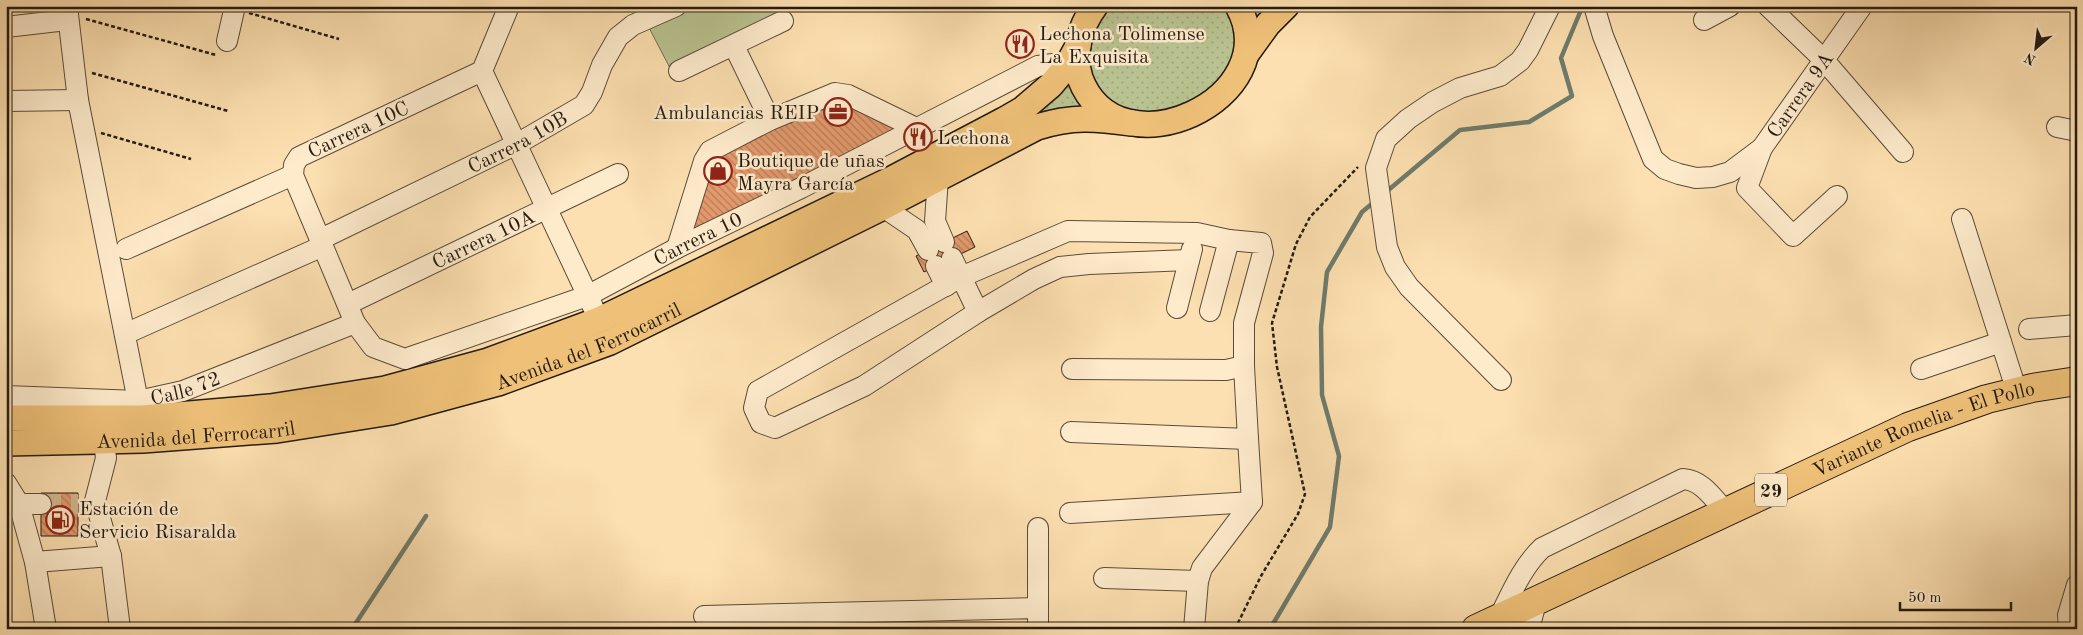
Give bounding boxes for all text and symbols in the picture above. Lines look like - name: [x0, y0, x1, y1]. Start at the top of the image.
- north arrow: [2010, 22, 2060, 72]
- place label: Lechona Tolimense La Exquisita: [1039, 25, 1205, 68]
- restaurant icon: Lechona Tolimense La Exquisita: [1005, 29, 1035, 59]
- street label: Carrera 9A: [1764, 49, 1838, 142]
- text: N: [2022, 50, 2038, 67]
- office icon: Ambulancias REIP: [823, 97, 853, 127]
- street label: Carrera 10C: [305, 99, 413, 163]
- place label: Ambulancias REIP: [653, 104, 819, 124]
- street label: Carrera 10B: [465, 109, 571, 178]
- restaurant icon: Lechona: [903, 122, 933, 152]
- place label: Lechona: [937, 129, 1010, 149]
- place label: Boutique de uñas Mayra García: [737, 152, 885, 195]
- shop icon: Boutique de uñas Mayra García: [703, 156, 733, 186]
- street label: Carrera 10A: [430, 208, 538, 274]
- street label: Carrera 10: [651, 210, 746, 271]
- street label: Avenida del Ferrocarril: [493, 300, 685, 395]
- street label: Calle 72: [149, 369, 224, 410]
- street label: Variante Romelia - El Pollo: [1810, 380, 2037, 482]
- street label: Avenida del Ferrocarril: [96, 419, 297, 453]
- road number: 29: [1755, 474, 1787, 506]
- place label: Estación de Servicio Risaralda: [79, 500, 237, 543]
- fuel station icon: Estación de Servicio Risaralda: [45, 505, 75, 535]
- scale bar: [1900, 580, 2012, 612]
- text: 50 m: [1908, 591, 1942, 606]

